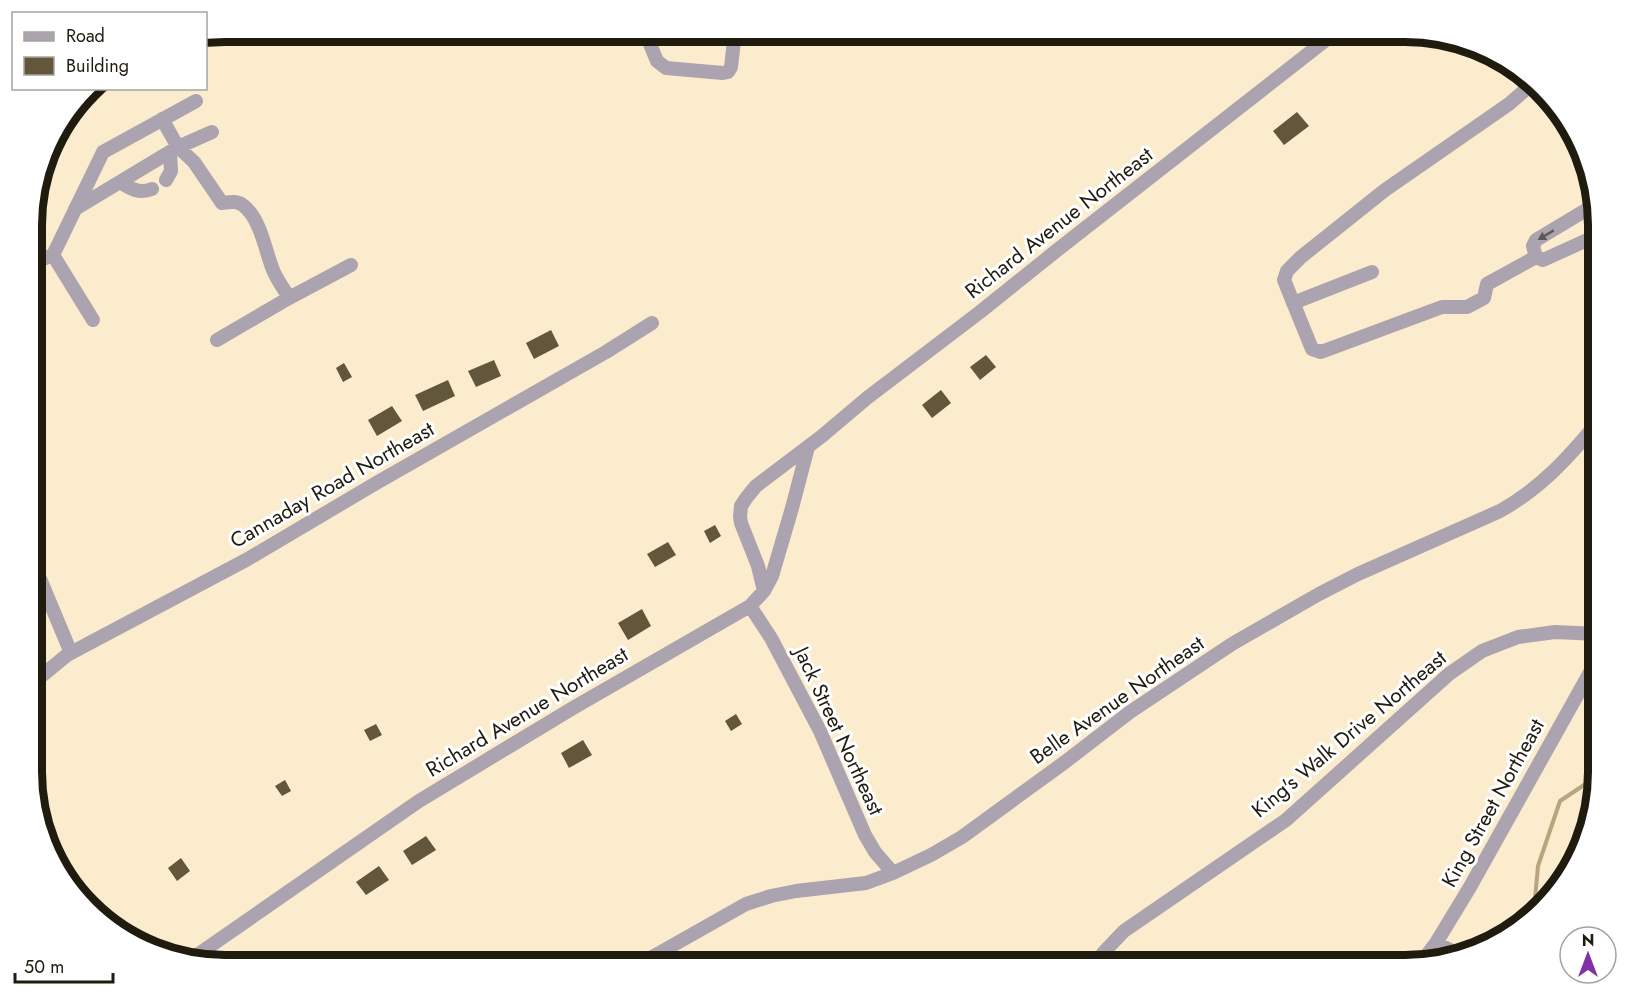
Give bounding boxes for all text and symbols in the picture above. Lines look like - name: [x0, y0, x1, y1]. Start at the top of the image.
- legend: [12, 12, 207, 90]
- text: Road: [66, 23, 105, 49]
- text: Building: [66, 53, 129, 79]
- street label: Richard Avenue Northeast: [959, 140, 1159, 306]
- one-way arrow: [1538, 229, 1554, 240]
- street label: Cannaday Road Northeast: [224, 414, 440, 556]
- street label: Belle Avenue Northeast: [1024, 629, 1210, 771]
- street label: Jack Street Northeast: [786, 639, 891, 820]
- street label: Richard Avenue Northeast: [420, 640, 634, 784]
- street label: King's Walk Drive Northeast: [1245, 643, 1453, 825]
- street label: King Street Northeast: [1434, 713, 1552, 893]
- north arrow: [1558, 925, 1618, 985]
- text: N: [1582, 929, 1594, 952]
- scale bar: [15, 946, 112, 984]
- text: 50 m: [24, 954, 64, 980]

